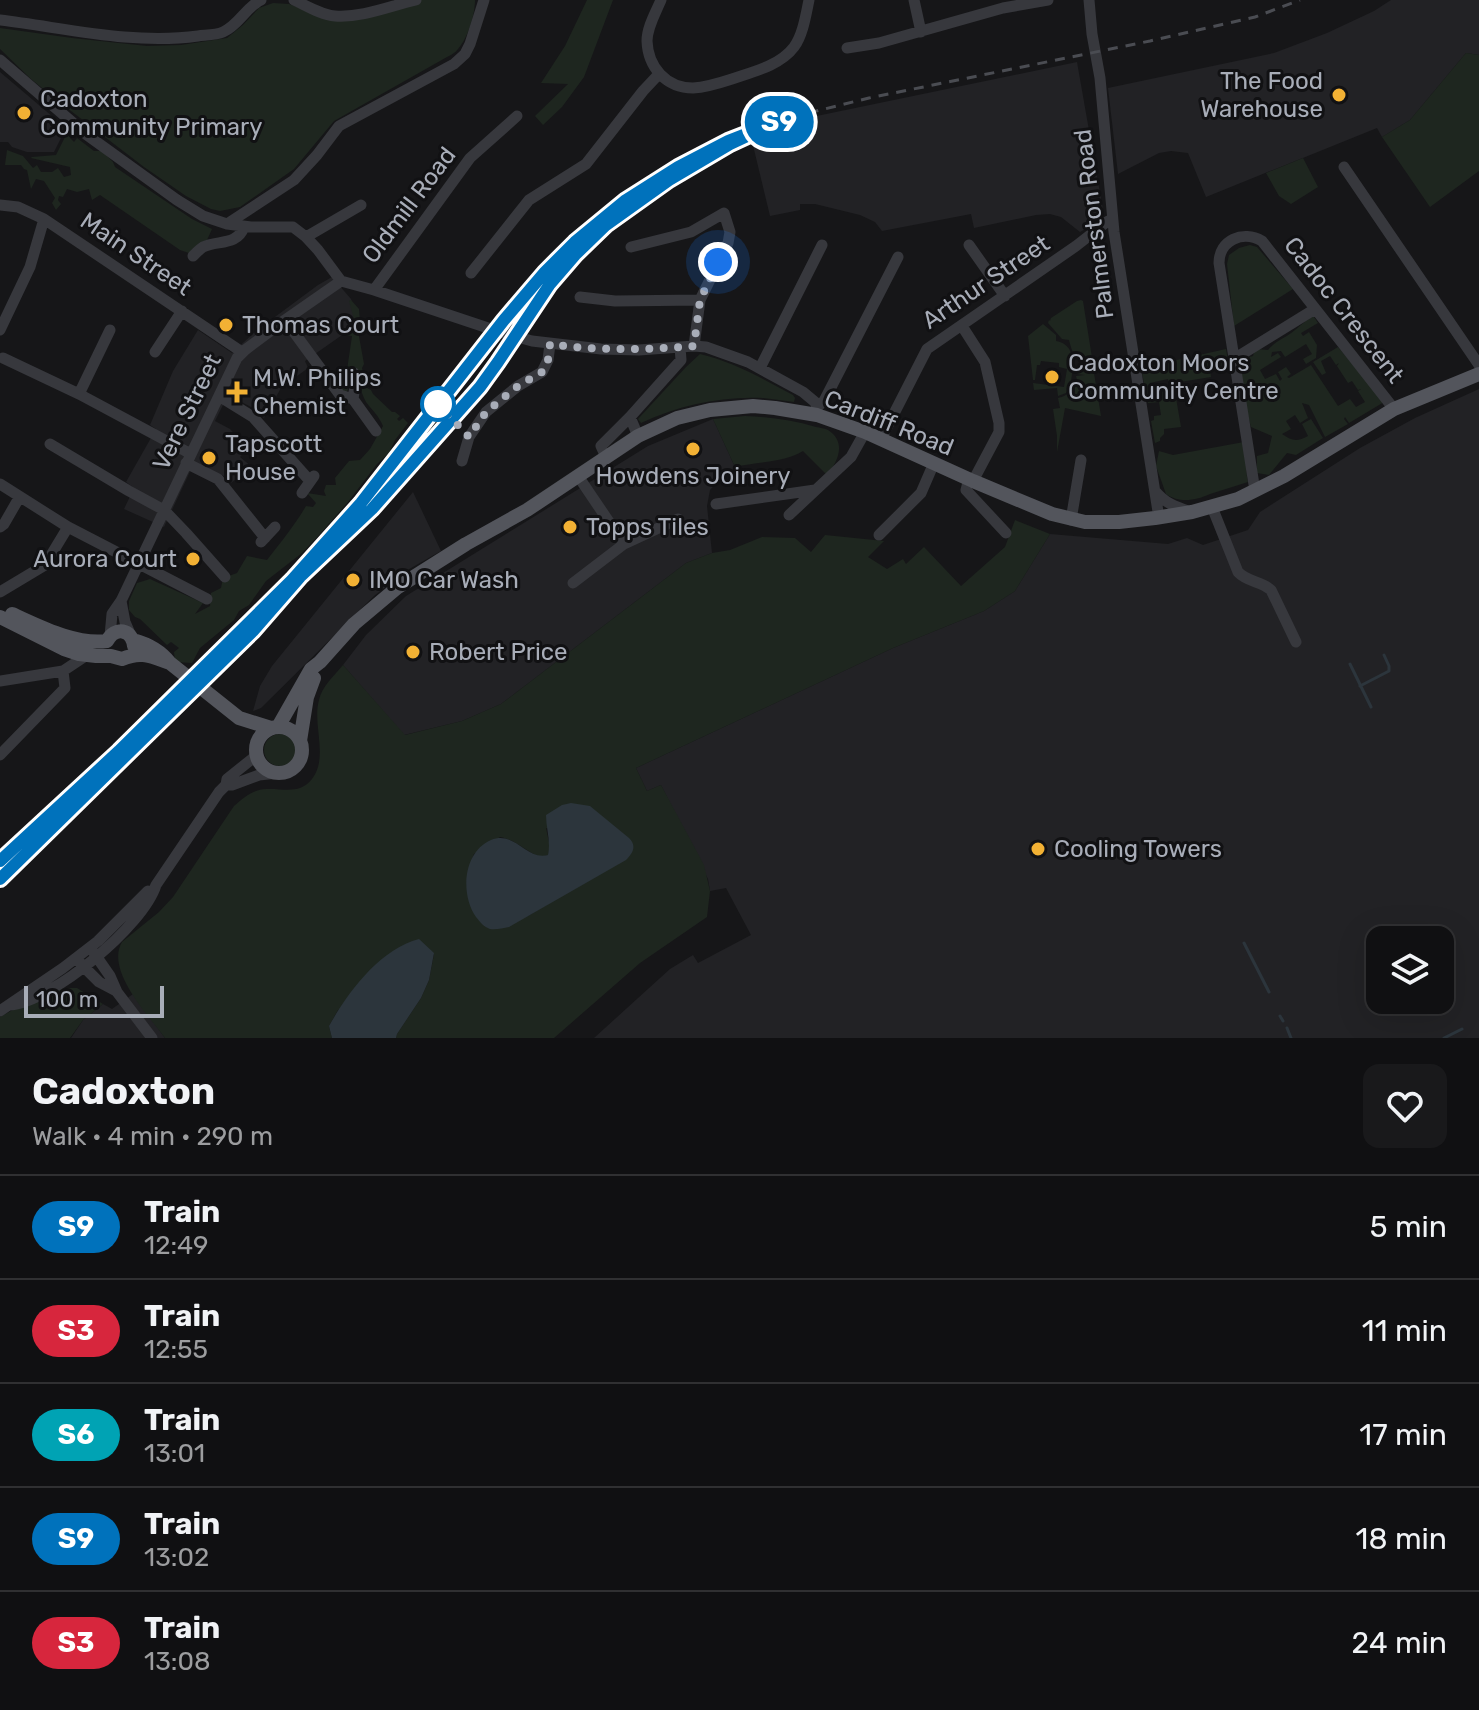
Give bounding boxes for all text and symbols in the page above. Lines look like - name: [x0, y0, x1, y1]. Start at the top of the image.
- place label: The Food Warehouse: [1200, 67, 1323, 123]
- place label: Cadoxton Community Primary: [40, 85, 262, 141]
- marker: The Food Warehouse: [1330, 86, 1348, 104]
- line badge: S9: [743, 96, 815, 148]
- marker: Cadoxton Community Primary: [15, 104, 33, 122]
- text: S9: [761, 105, 797, 138]
- street label: Palmerston Road: [1068, 128, 1120, 320]
- street label: Oldmill Road: [356, 141, 462, 269]
- street label: Main Street: [75, 207, 197, 301]
- street label: Arthur Street: [917, 229, 1055, 335]
- street label: Cadoc Crescent: [1278, 231, 1410, 389]
- your location: [698, 242, 738, 282]
- place label: Thomas Court: [242, 311, 399, 339]
- marker: Thomas Court: [217, 316, 235, 334]
- street label: Vere Street: [147, 349, 227, 475]
- place label: Cadoxton Moors Community Centre: [1068, 349, 1279, 405]
- place label: M.W. Philips Chemist: [253, 364, 381, 420]
- marker: Cadoxton Moors Community Centre: [1043, 368, 1061, 386]
- marker: M.W. Philips Chemist: [228, 383, 246, 401]
- street label: Cardiff Road: [820, 384, 958, 462]
- unlabelled marker: [421, 387, 455, 421]
- place label: Tapscott House: [225, 430, 322, 486]
- marker: Howdens Joinery: [684, 440, 702, 458]
- marker: Tapscott House: [200, 449, 218, 467]
- place label: Howdens Joinery: [595, 462, 791, 490]
- place label: Topps Tiles: [586, 513, 709, 541]
- marker: Topps Tiles: [561, 518, 579, 536]
- place label: Aurora Court: [33, 545, 177, 573]
- marker: Aurora Court: [184, 550, 202, 568]
- place label: IMO Car Wash: [369, 566, 519, 594]
- marker: IMO Car Wash: [344, 571, 362, 589]
- place label: Robert Price: [429, 638, 567, 666]
- marker: Robert Price: [404, 643, 422, 661]
- place label: Cooling Towers: [1054, 835, 1222, 863]
- marker: Cooling Towers: [1029, 840, 1047, 858]
- map controls: [1366, 926, 1454, 1014]
- button: layers: [1366, 926, 1454, 1014]
- scale bar: [24, 982, 164, 1018]
- text: 100 m: [36, 986, 98, 1013]
- button: heart: [1363, 1064, 1447, 1148]
- text: Cadoxton: [32, 1068, 215, 1114]
- text: Walk · 4 min · 290 m: [32, 1121, 273, 1152]
- text: Train: [144, 1194, 220, 1230]
- text: 5 min: [1370, 1209, 1447, 1245]
- text: S9: [58, 1210, 94, 1243]
- text: 12:49: [144, 1230, 208, 1261]
- text: Train: [144, 1298, 220, 1334]
- text: 11 min: [1362, 1313, 1447, 1349]
- text: S3: [57, 1314, 95, 1347]
- text: 12:55: [144, 1334, 208, 1365]
- text: Train: [144, 1402, 220, 1438]
- text: 17 min: [1359, 1417, 1447, 1453]
- text: S6: [58, 1418, 94, 1451]
- text: 13:01: [144, 1438, 205, 1469]
- text: Train: [144, 1506, 220, 1542]
- text: 18 min: [1356, 1521, 1447, 1557]
- text: S9: [58, 1522, 94, 1555]
- text: 13:02: [144, 1542, 209, 1573]
- text: Train: [144, 1610, 220, 1646]
- text: 24 min: [1352, 1625, 1447, 1661]
- text: S3: [57, 1626, 95, 1659]
- text: 13:08: [144, 1646, 210, 1677]

